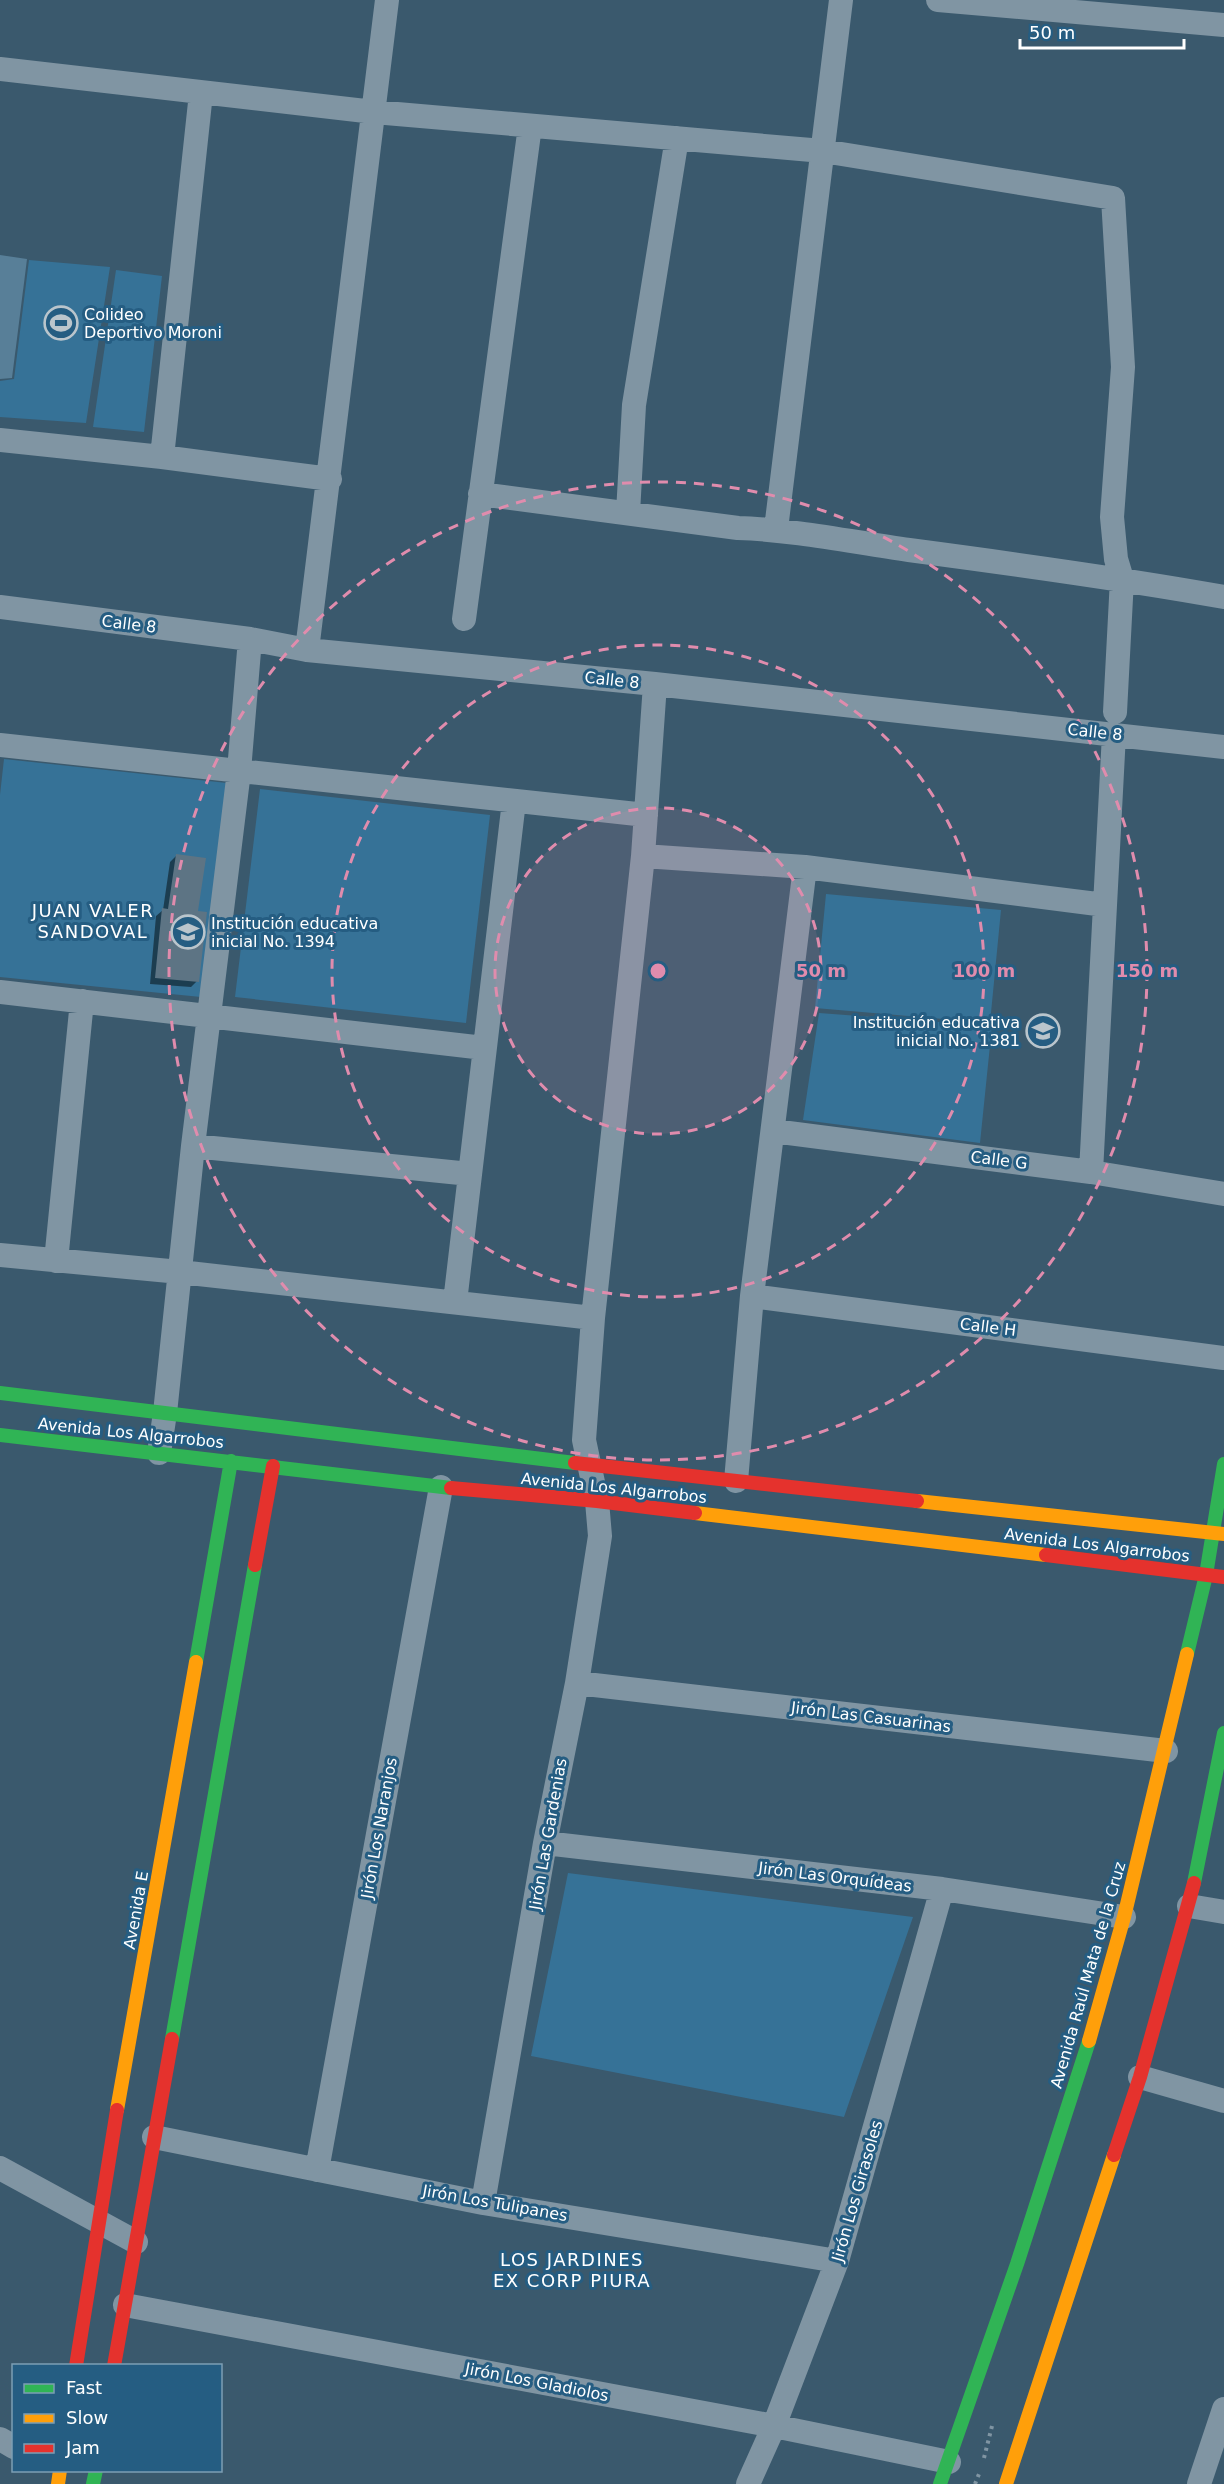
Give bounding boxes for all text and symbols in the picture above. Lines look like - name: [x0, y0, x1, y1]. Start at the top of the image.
- scale bar: [1020, 12, 1184, 50]
- text: 50 m: [1029, 22, 1075, 43]
- sports icon: Colideo Deportivo Moroni: [43, 305, 79, 341]
- place label: Colideo Deportivo Moroni: [84, 305, 222, 342]
- street label: Calle 8: [101, 611, 157, 637]
- street label: Calle 8: [584, 668, 640, 692]
- street label: Calle 8: [1067, 720, 1123, 744]
- district label: JUAN VALER SANDOVAL: [31, 900, 154, 942]
- school or university icon: Institución educativa inicial No. 1394: [170, 914, 206, 950]
- place label: Institución educativa inicial No. 1394: [211, 914, 378, 951]
- text: 50 m: [796, 960, 846, 981]
- text: 100 m: [953, 960, 1015, 981]
- text: 150 m: [1116, 960, 1178, 981]
- centre of rings: [648, 961, 668, 981]
- place label: Institución educativa inicial No. 1381: [853, 1013, 1020, 1050]
- school or university icon: Institución educativa inicial No. 1381: [1025, 1013, 1061, 1049]
- street label: Calle G: [969, 1147, 1029, 1173]
- street label: Calle H: [959, 1314, 1017, 1340]
- street label: Avenida Los Algarrobos: [37, 1414, 225, 1452]
- street label: Avenida Los Algarrobos: [520, 1469, 708, 1507]
- street label: Avenida Los Algarrobos: [1003, 1524, 1191, 1566]
- street label: Jirón Las Casuarinas: [789, 1698, 952, 1736]
- street label: Jirón Los Naranjos: [357, 1756, 401, 1901]
- street label: Jirón Las Gardenias: [525, 1757, 571, 1912]
- street label: Jirón Las Orquídeas: [756, 1858, 913, 1896]
- street label: Avenida Raúl Mata de la Cruz: [1047, 1860, 1129, 2090]
- street label: Avenida E: [120, 1869, 152, 1951]
- street label: Jirón Los Girasoles: [827, 2118, 886, 2265]
- street label: Jirón Los Tulipanes: [420, 2181, 569, 2225]
- district label: LOS JARDINES EX CORP PIURA: [493, 2249, 651, 2291]
- street label: Jirón Los Gladiolos: [463, 2359, 610, 2405]
- legend: [12, 2364, 222, 2472]
- text: Fast: [66, 2377, 102, 2398]
- text: Slow: [66, 2407, 108, 2428]
- text: Jam: [65, 2437, 100, 2458]

